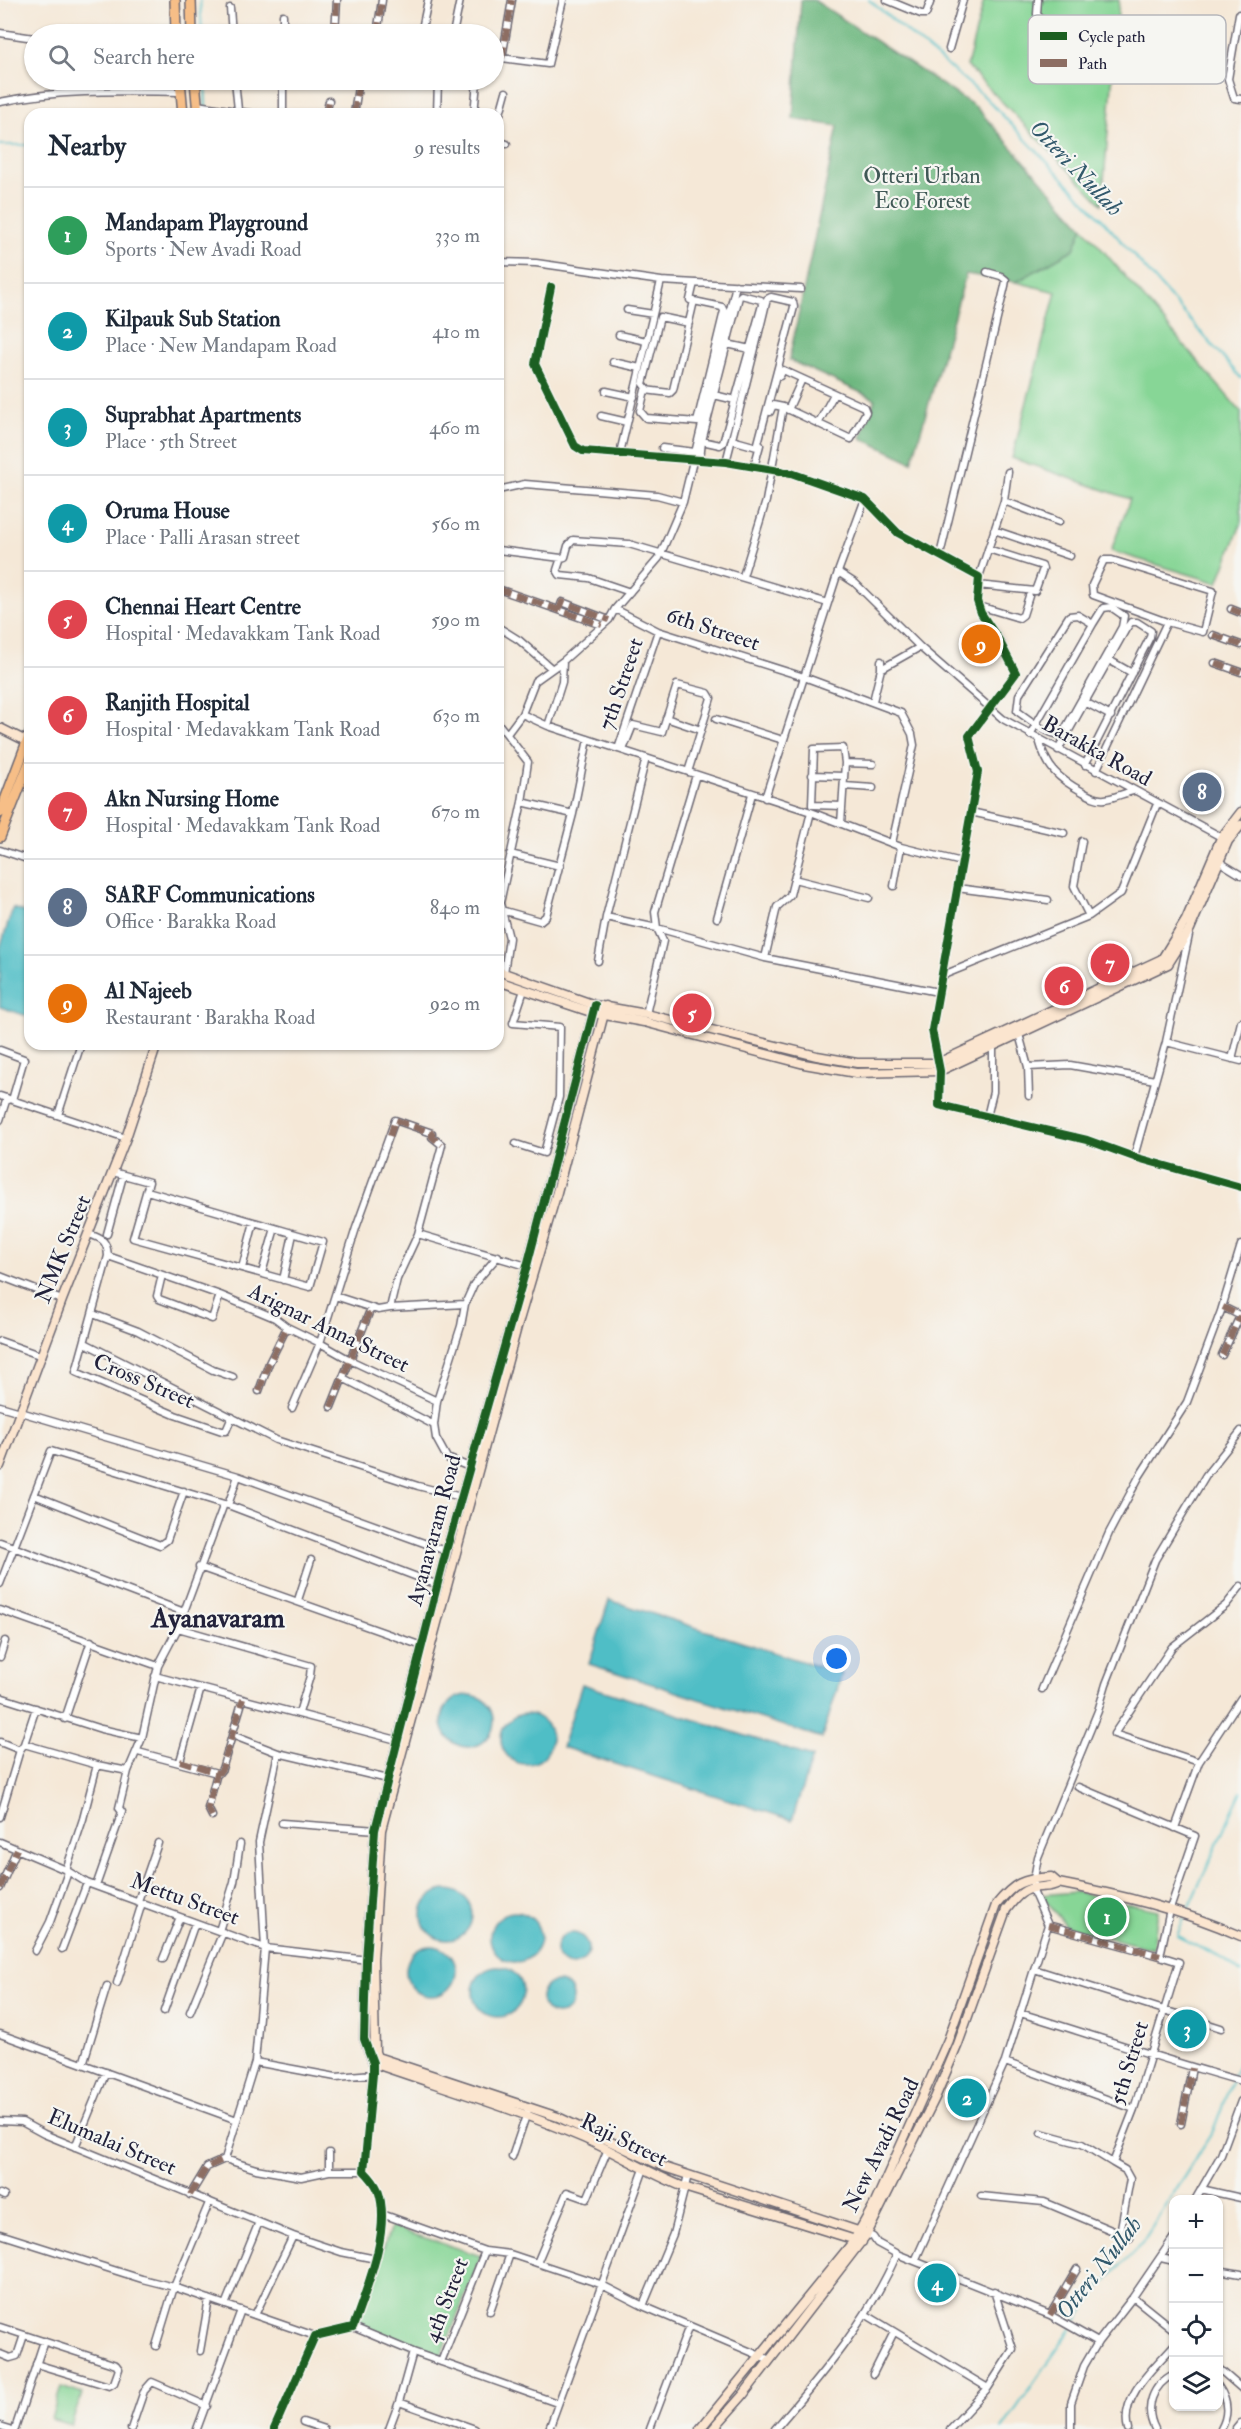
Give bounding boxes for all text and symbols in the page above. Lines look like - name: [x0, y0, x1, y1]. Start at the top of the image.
- legend: [1028, 15, 1226, 84]
- search box: [24, 24, 504, 90]
- text: Cycle path: [1078, 27, 1146, 48]
- icon: search: [45, 41, 78, 74]
- text: Search here: [93, 43, 195, 71]
- text: Path: [1078, 54, 1108, 74]
- water label: Otteri Nullah: [1022, 113, 1130, 223]
- text: Nearby: [48, 131, 126, 163]
- text: 9 results: [414, 135, 480, 160]
- park label: Otteri Urban Eco Forest: [863, 162, 981, 215]
- text: Mandapam Playground: [105, 209, 308, 237]
- text: 1: [64, 223, 71, 248]
- text: 330 m: [435, 223, 480, 248]
- text: Sports · New Avadi Road: [105, 237, 302, 262]
- text: Kilpauk Sub Station: [105, 305, 281, 333]
- text: 2: [62, 319, 73, 344]
- text: 410 m: [432, 319, 480, 344]
- text: Place · New Mandapam Road: [105, 333, 337, 358]
- text: Suprabhat Apartments: [105, 401, 301, 429]
- text: 3: [64, 415, 71, 440]
- text: 460 m: [429, 415, 480, 440]
- text: Place · 5th Street: [105, 429, 237, 454]
- text: Oruma House: [105, 497, 230, 525]
- text: 4: [62, 511, 73, 536]
- text: 560 m: [431, 511, 480, 536]
- text: Place · Palli Arasan street: [105, 525, 300, 550]
- text: Chennai Heart Centre: [105, 593, 301, 621]
- street label: 6th Streeet: [663, 601, 763, 657]
- text: 5: [63, 607, 72, 632]
- text: 590 m: [431, 607, 480, 632]
- text: Hospital · Medavakkam Tank Road: [105, 621, 380, 646]
- pin: 9: [962, 622, 1000, 666]
- street label: 7th Streeet: [592, 634, 650, 734]
- text: Ranjith Hospital: [105, 689, 250, 717]
- text: 6: [62, 703, 73, 728]
- text: 630 m: [432, 703, 480, 728]
- street label: Barakka Road: [1037, 709, 1157, 793]
- text: Hospital · Medavakkam Tank Road: [105, 717, 380, 742]
- pin: 8: [1182, 770, 1222, 814]
- text: Akn Nursing Home: [105, 785, 279, 813]
- text: 7: [63, 799, 72, 824]
- text: 670 m: [431, 799, 480, 824]
- text: Hospital · Medavakkam Tank Road: [105, 813, 380, 838]
- text: SARF Communications: [105, 881, 315, 909]
- text: 8: [63, 895, 72, 920]
- text: 840 m: [430, 895, 480, 920]
- text: Office · Barakka Road: [105, 909, 276, 934]
- pin: 7: [1090, 940, 1130, 986]
- pin: 6: [1044, 964, 1084, 1008]
- text: Al Najeeb: [105, 977, 192, 1005]
- pin: 5: [672, 990, 712, 1036]
- text: 9: [62, 991, 73, 1016]
- text: 920 m: [430, 991, 480, 1016]
- text: Restaurant · Barakha Road: [105, 1005, 315, 1030]
- street label: NMK Street: [29, 1191, 97, 1307]
- street label: Arignar Anna Street: [243, 1277, 414, 1379]
- street label: Cross Street: [89, 1347, 199, 1415]
- street label: Ayanavaram Road: [400, 1451, 468, 1610]
- district label: Ayanavaram: [150, 1601, 285, 1636]
- your location: [822, 1644, 851, 1673]
- street label: Mettu Street: [127, 1866, 243, 1932]
- pin: 1: [1088, 1894, 1126, 1940]
- pin: 3: [1168, 2006, 1206, 2052]
- street label: 5th Street: [1103, 2018, 1155, 2108]
- street label: New Avadi Road: [836, 2073, 926, 2217]
- pin: 2: [948, 2076, 986, 2120]
- street label: Elumalai Street: [43, 2102, 181, 2182]
- street label: Raji Street: [576, 2107, 672, 2173]
- map controls: [1169, 2195, 1223, 2411]
- button: +: [1169, 2195, 1223, 2249]
- water label: Otteri Nullah: [1049, 2210, 1149, 2326]
- button: −: [1169, 2249, 1223, 2303]
- street label: 4th Street: [417, 2254, 475, 2346]
- pin: 4: [918, 2260, 956, 2306]
- button: locate: [1169, 2303, 1223, 2357]
- button: layers: [1169, 2357, 1223, 2411]

